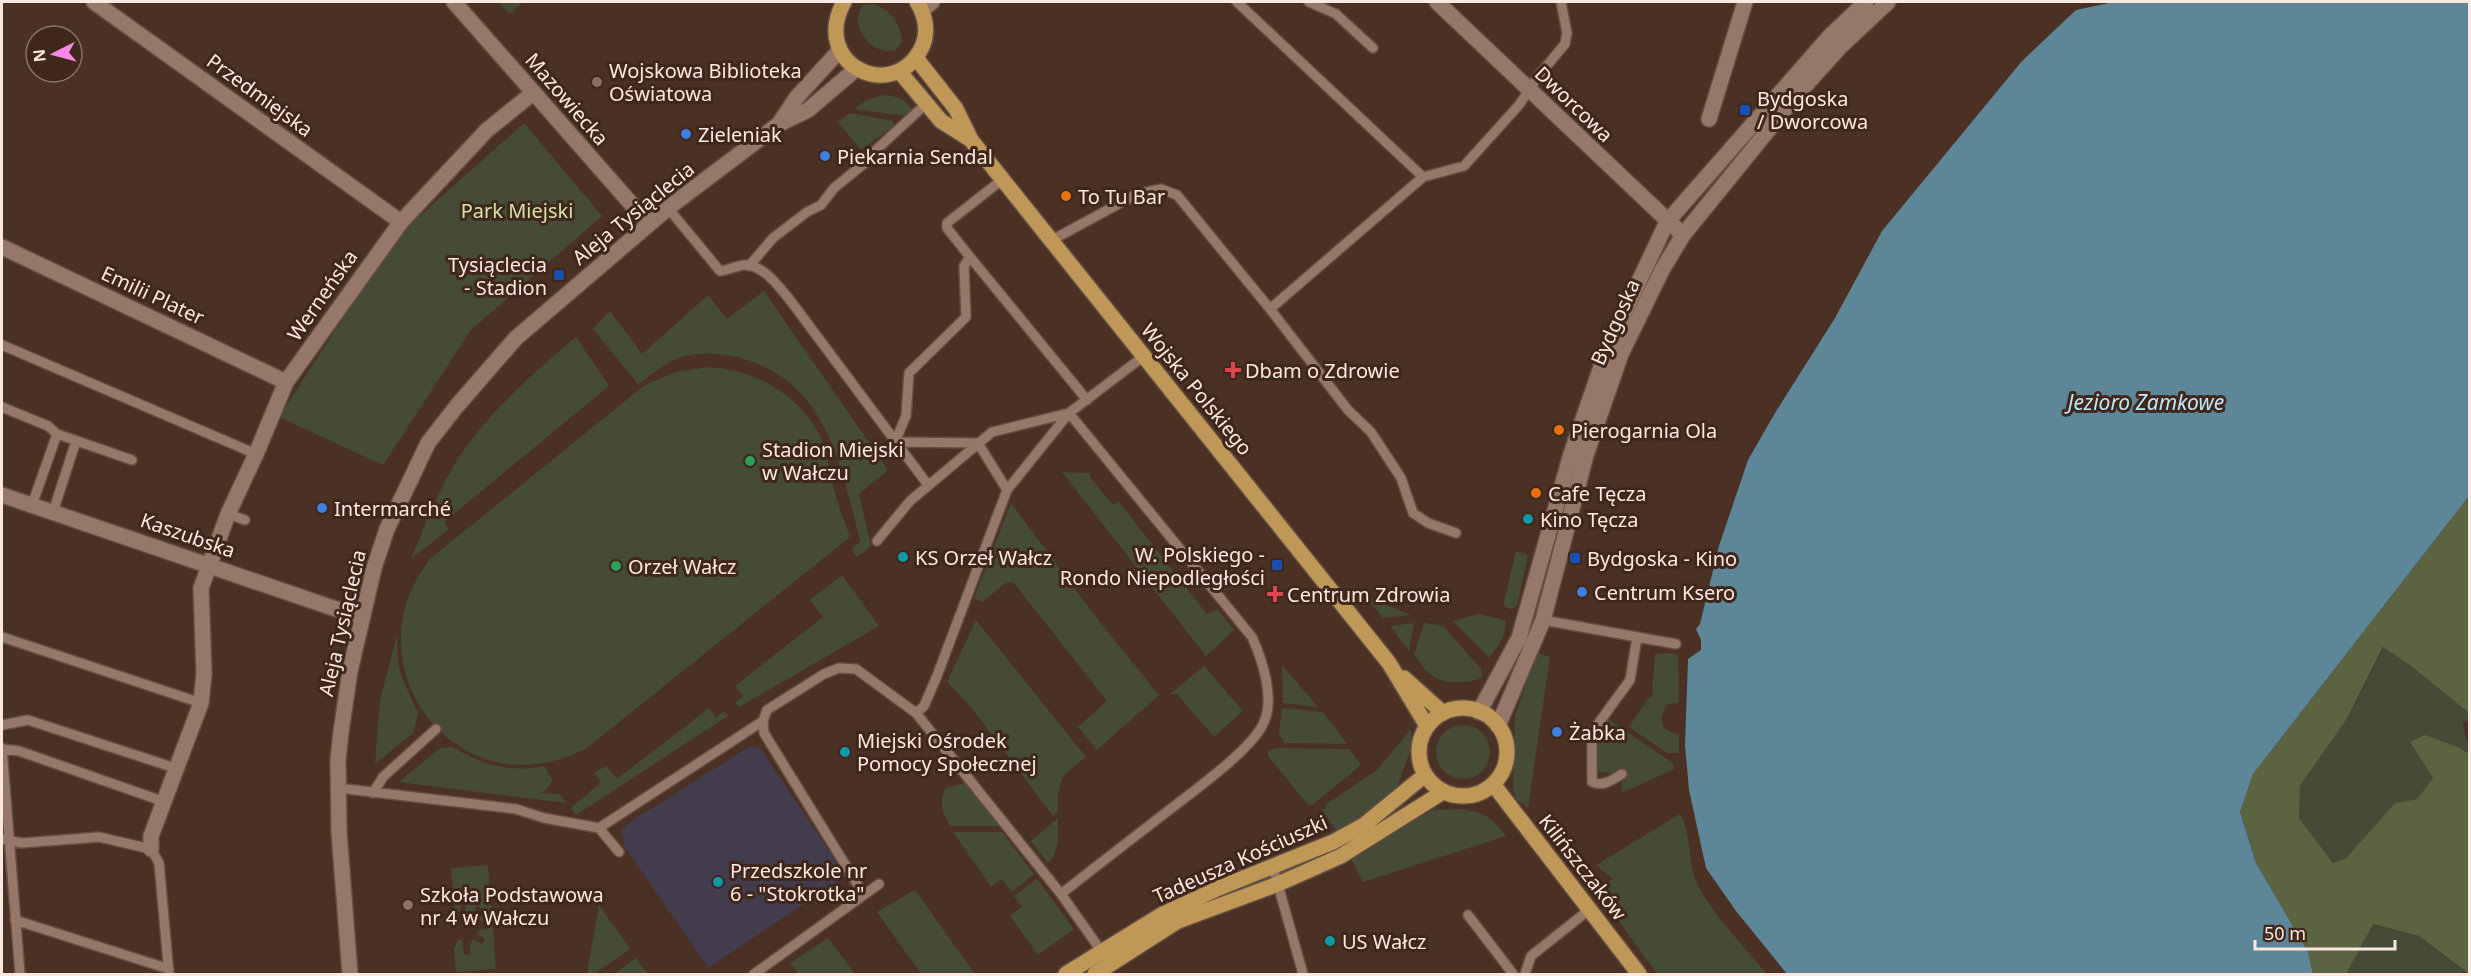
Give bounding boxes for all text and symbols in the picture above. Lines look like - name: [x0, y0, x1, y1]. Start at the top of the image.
- north arrow: [24, 24, 84, 84]
- street label: Przedmiejska: [201, 47, 319, 143]
- street label: Mazowiecka: [519, 47, 615, 151]
- text: N: [27, 48, 51, 63]
- place label: Wojskowa Biblioteka Oświatowa: [609, 57, 802, 107]
- street label: Dworcowa: [1529, 60, 1619, 148]
- marker: Wojskowa Biblioteka Oświatowa: [590, 75, 604, 89]
- place label: Bydgoska / Dworcowa: [1757, 85, 1868, 135]
- marker: Bydgoska / Dworcowa: [1738, 103, 1752, 117]
- place label: Zieleniak: [698, 121, 782, 148]
- marker: Zieleniak: [679, 127, 693, 141]
- place label: Piekarnia Sendal: [837, 143, 993, 170]
- marker: Piekarnia Sendal: [818, 149, 832, 163]
- street label: Aleja Tysiąclecia: [566, 155, 700, 271]
- place label: To Tu Bar: [1078, 183, 1165, 210]
- marker: To Tu Bar: [1059, 189, 1073, 203]
- park label: Park Miejski: [461, 197, 573, 224]
- street label: Werneńska: [281, 244, 363, 346]
- place label: Tysiąclecia - Stadion: [448, 251, 547, 301]
- street label: Emilii Plater: [97, 259, 209, 331]
- marker: Tysiąclecia - Stadion: [552, 268, 566, 282]
- street label: Bydgoska: [1584, 275, 1646, 369]
- street label: Wojska Polskiego: [1135, 317, 1259, 461]
- place label: Dbam o Zdrowie: [1245, 357, 1400, 384]
- marker: Dbam o Zdrowie: [1226, 363, 1240, 377]
- water label: Jezioro Zamkowe: [2064, 388, 2224, 416]
- place label: Pierogarnia Ola: [1571, 417, 1717, 444]
- marker: Pierogarnia Ola: [1552, 423, 1566, 437]
- place label: Stadion Miejski w Wałczu: [762, 436, 904, 486]
- marker: Stadion Miejski w Wałczu: [743, 454, 757, 468]
- place label: Cafe Tęcza: [1548, 480, 1646, 507]
- marker: Cafe Tęcza: [1529, 486, 1543, 500]
- place label: Intermarché: [334, 495, 451, 522]
- marker: Intermarché: [315, 501, 329, 515]
- street label: Kaszubska: [137, 506, 239, 564]
- place label: Kino Tęcza: [1540, 506, 1638, 533]
- marker: Kino Tęcza: [1521, 512, 1535, 526]
- place label: W. Polskiego - Rondo Niepodległości: [1060, 541, 1265, 591]
- place label: KS Orzeł Wałcz: [915, 544, 1052, 571]
- place label: Bydgoska - Kino: [1587, 545, 1737, 572]
- street label: Aleja Tysiąclecia: [312, 547, 372, 699]
- marker: KS Orzeł Wałcz: [896, 550, 910, 564]
- marker: Bydgoska - Kino: [1568, 551, 1582, 565]
- place label: Orzeł Wałcz: [628, 553, 737, 580]
- marker: W. Polskiego - Rondo Niepodległości: [1270, 558, 1284, 572]
- marker: Orzeł Wałcz: [609, 559, 623, 573]
- place label: Centrum Ksero: [1594, 579, 1735, 606]
- place label: Centrum Zdrowia: [1287, 581, 1450, 608]
- marker: Centrum Ksero: [1575, 585, 1589, 599]
- marker: Centrum Zdrowia: [1268, 587, 1282, 601]
- place label: Żabka: [1569, 719, 1626, 746]
- marker: Żabka: [1550, 725, 1564, 739]
- place label: Miejski Ośrodek Pomocy Społecznej: [857, 727, 1037, 777]
- marker: Miejski Ośrodek Pomocy Społecznej: [838, 745, 852, 759]
- street label: Tadeusza Kościuszki: [1149, 808, 1331, 910]
- street label: Kilińszczaków: [1533, 808, 1633, 926]
- place label: Przedszkole nr 6 - "Stokrotka": [730, 857, 867, 907]
- marker: Przedszkole nr 6 - "Stokrotka": [711, 875, 725, 889]
- place label: Szkoła Podstawowa nr 4 w Wałczu: [420, 881, 604, 931]
- marker: Szkoła Podstawowa nr 4 w Wałczu: [401, 898, 415, 912]
- scale bar: [2255, 913, 2394, 951]
- text: 50 m: [2264, 921, 2306, 945]
- place label: US Wałcz: [1342, 928, 1426, 955]
- marker: US Wałcz: [1323, 934, 1337, 948]

